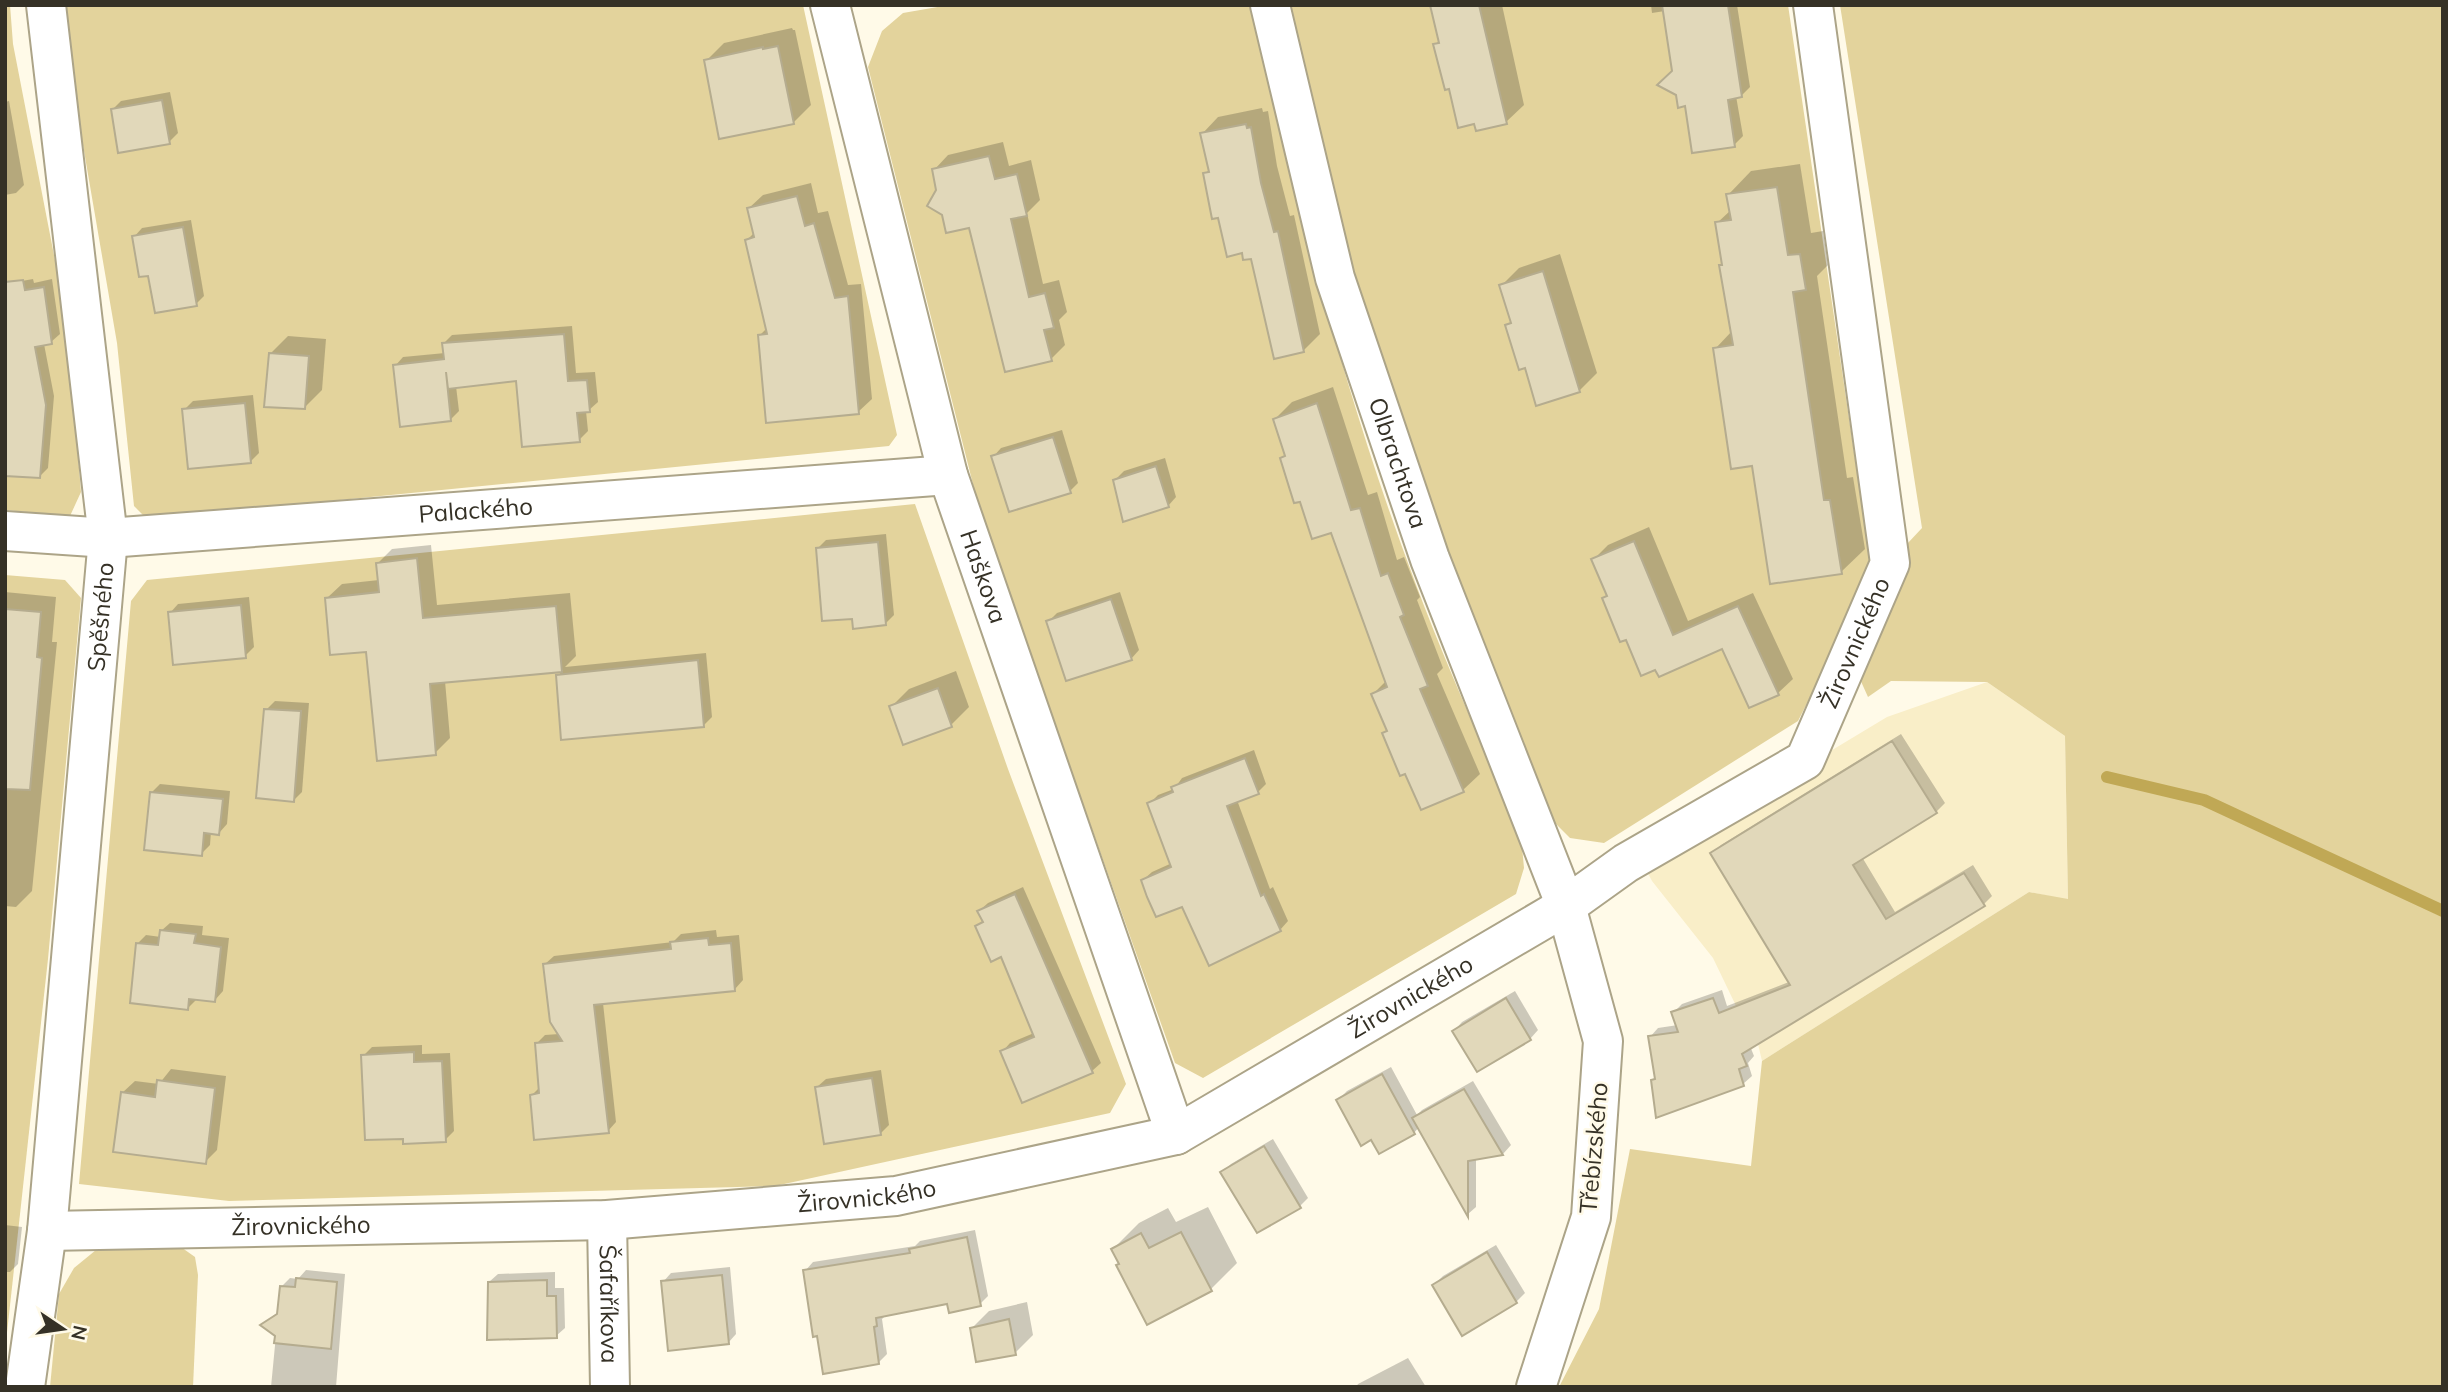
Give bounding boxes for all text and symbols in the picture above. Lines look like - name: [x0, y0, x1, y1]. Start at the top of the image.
- street label: Olbrachtova: [1362, 393, 1435, 532]
- street label: Palackého: [417, 490, 534, 529]
- street label: Haškova: [954, 525, 1014, 627]
- street label: Spěšného: [80, 561, 120, 673]
- street label: Žirovnického: [1813, 572, 1896, 712]
- street label: Žirovnického: [1343, 948, 1478, 1044]
- street label: Třebízského: [1572, 1081, 1614, 1215]
- street label: Žirovnického: [796, 1172, 939, 1218]
- street label: Žirovnického: [231, 1209, 371, 1241]
- street label: Šafaříkova: [593, 1244, 626, 1364]
- north arrow: [28, 1294, 98, 1364]
- text: N: [66, 1323, 93, 1343]

